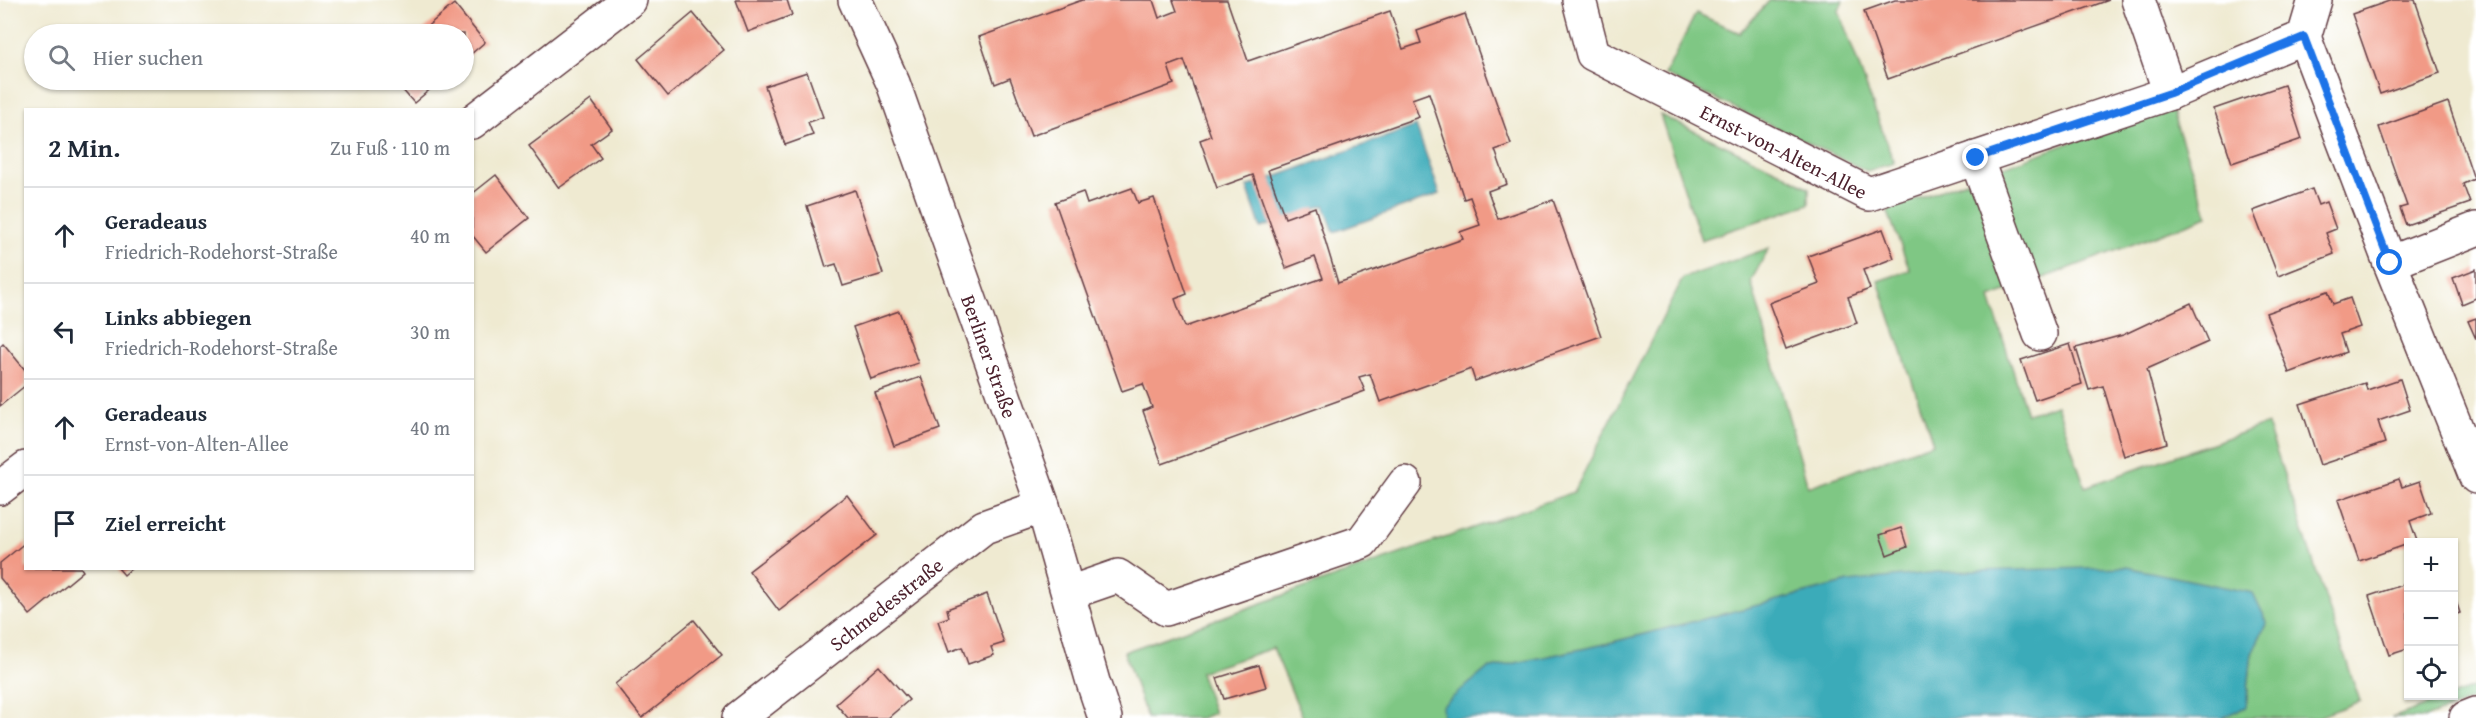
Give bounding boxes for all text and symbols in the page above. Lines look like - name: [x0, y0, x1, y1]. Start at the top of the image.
- search box: [24, 24, 474, 90]
- icon: search: [45, 41, 78, 74]
- text: Hier suchen: [93, 41, 203, 73]
- street label: Ernst-von-Alten-Allee: [1695, 96, 1873, 205]
- text: 2 Min.: [48, 128, 120, 167]
- text: Zu Fuß · 110 m: [330, 133, 450, 162]
- route end: [1962, 144, 1988, 170]
- text: Geradeaus: [105, 205, 207, 237]
- icon: ahead: [48, 219, 81, 252]
- text: 40 m: [410, 221, 450, 250]
- text: Friedrich-Rodehorst-Straße: [105, 237, 338, 266]
- route start: [2376, 249, 2402, 275]
- street label: Berliner Straße: [955, 290, 1025, 422]
- text: Links abbiegen: [105, 301, 251, 333]
- icon: left: [48, 315, 81, 348]
- text: 30 m: [410, 317, 450, 346]
- text: Friedrich-Rodehorst-Straße: [105, 333, 338, 362]
- text: Geradeaus: [105, 397, 207, 429]
- icon: ahead: [48, 411, 81, 444]
- text: 40 m: [410, 413, 450, 442]
- text: Ernst-von-Alten-Allee: [105, 429, 289, 458]
- icon: arrive: [48, 507, 81, 540]
- text: Ziel erreicht: [105, 507, 226, 539]
- map controls: [2404, 538, 2458, 700]
- button: +: [2404, 538, 2458, 592]
- street label: Schmedesstraße: [823, 550, 949, 657]
- button: −: [2404, 592, 2458, 646]
- button: locate: [2404, 646, 2458, 700]

